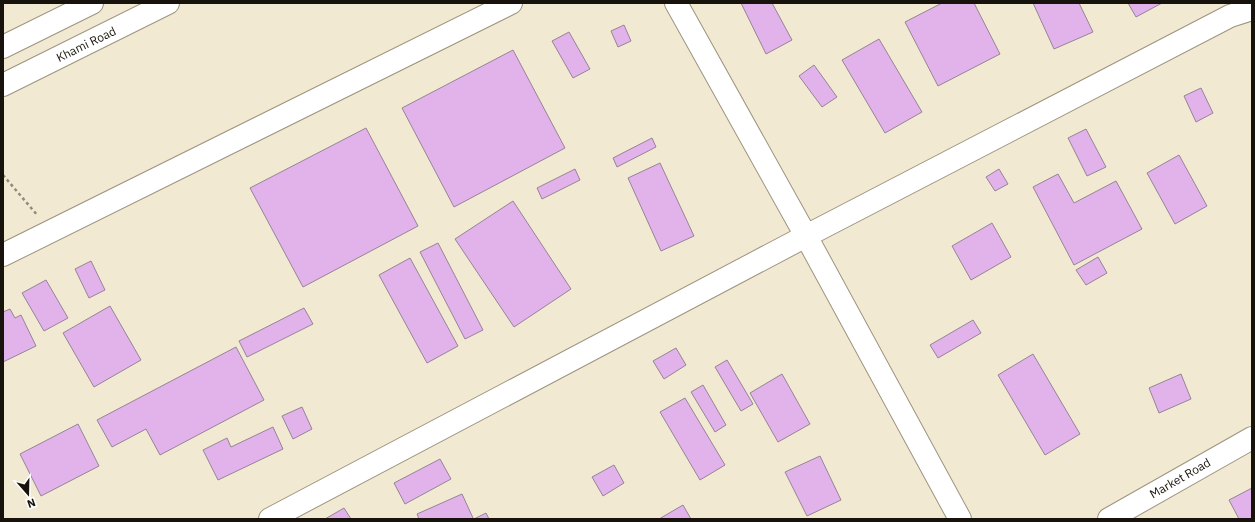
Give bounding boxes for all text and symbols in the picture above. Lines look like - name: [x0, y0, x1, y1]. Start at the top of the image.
- street label: Khami Road: [54, 23, 118, 65]
- street label: Market Road: [1147, 455, 1213, 501]
- north arrow: [8, 474, 48, 514]
- text: N: [25, 495, 38, 511]

